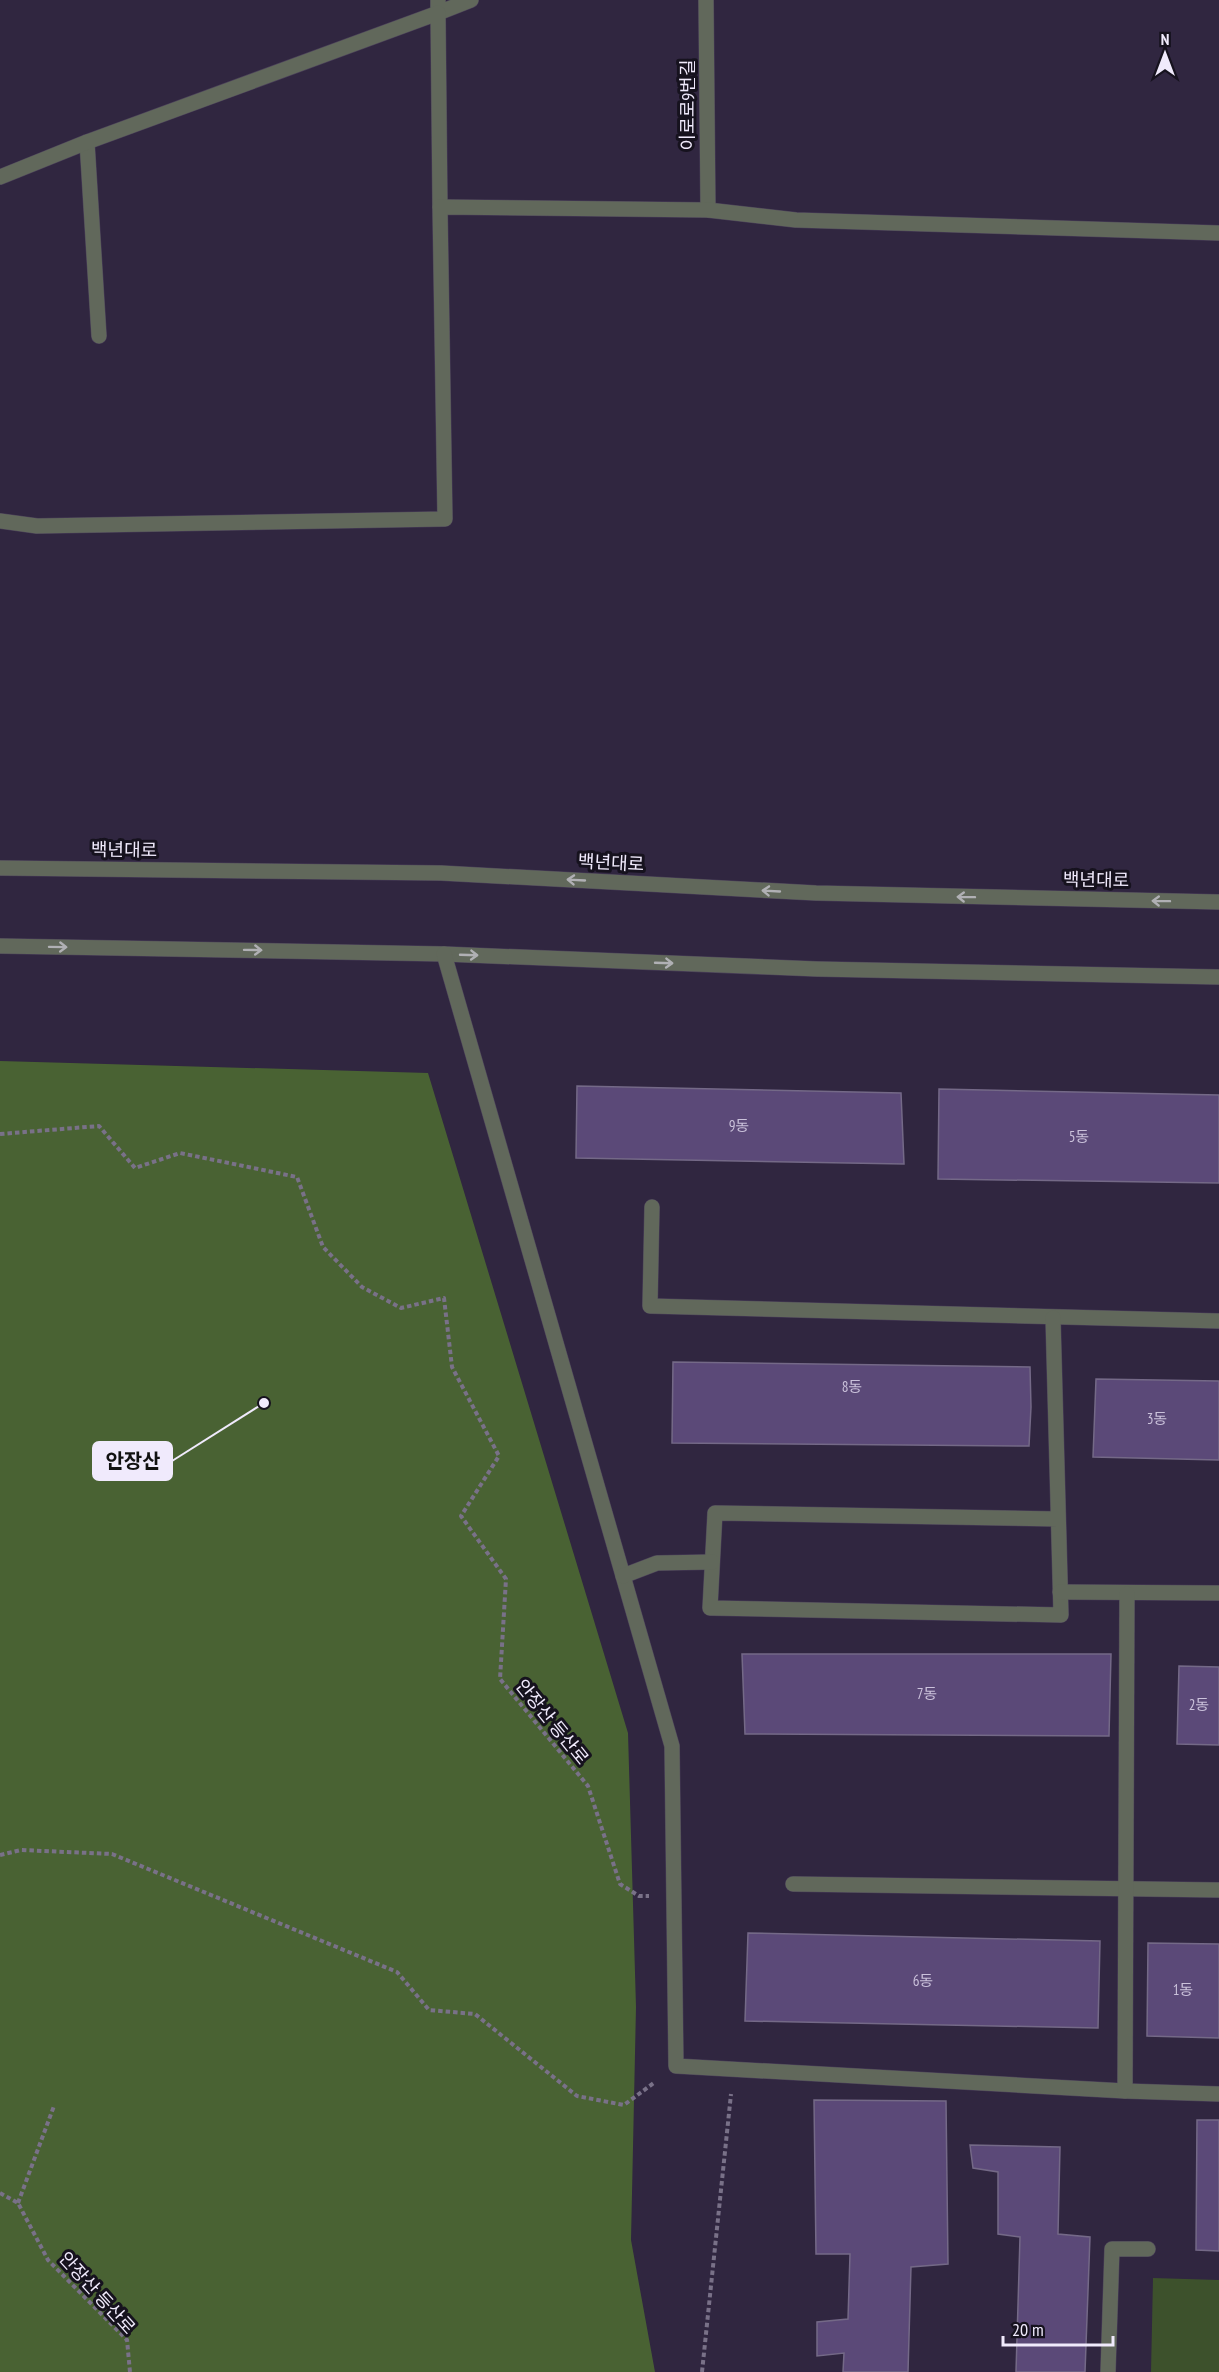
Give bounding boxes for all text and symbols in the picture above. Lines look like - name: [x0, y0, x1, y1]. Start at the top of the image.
- north arrow: [1135, 24, 1195, 84]
- text: N: [1161, 29, 1169, 49]
- street label: 이로로9번길: [676, 60, 699, 150]
- street label: 백년대로: [91, 837, 157, 862]
- street label: 백년대로: [577, 849, 645, 876]
- street label: 백년대로: [1063, 867, 1129, 892]
- one-way arrow: [566, 875, 586, 886]
- one-way arrow: [761, 885, 781, 896]
- one-way arrow: [956, 891, 976, 902]
- one-way arrow: [1151, 895, 1171, 907]
- one-way arrow: [48, 941, 68, 953]
- one-way arrow: [243, 945, 263, 956]
- one-way arrow: [459, 949, 479, 960]
- one-way arrow: [654, 957, 674, 968]
- house number: 9동: [729, 1116, 749, 1135]
- house number: 5동: [1069, 1127, 1089, 1146]
- house number: 8동: [842, 1377, 862, 1396]
- house number: 3동: [1147, 1409, 1167, 1428]
- callout: 안장산: [93, 1442, 172, 1480]
- text: 안장산: [105, 1448, 161, 1474]
- street label: 안장산 등산로: [511, 1674, 594, 1769]
- house number: 7동: [917, 1684, 937, 1703]
- house number: 2동: [1189, 1695, 1209, 1714]
- house number: 6동: [913, 1971, 933, 1990]
- house number: 1동: [1173, 1980, 1193, 1999]
- street label: 안장산 등산로: [54, 2247, 140, 2339]
- scale bar: [1003, 2309, 1112, 2347]
- text: 20 m: [1012, 2318, 1044, 2341]

